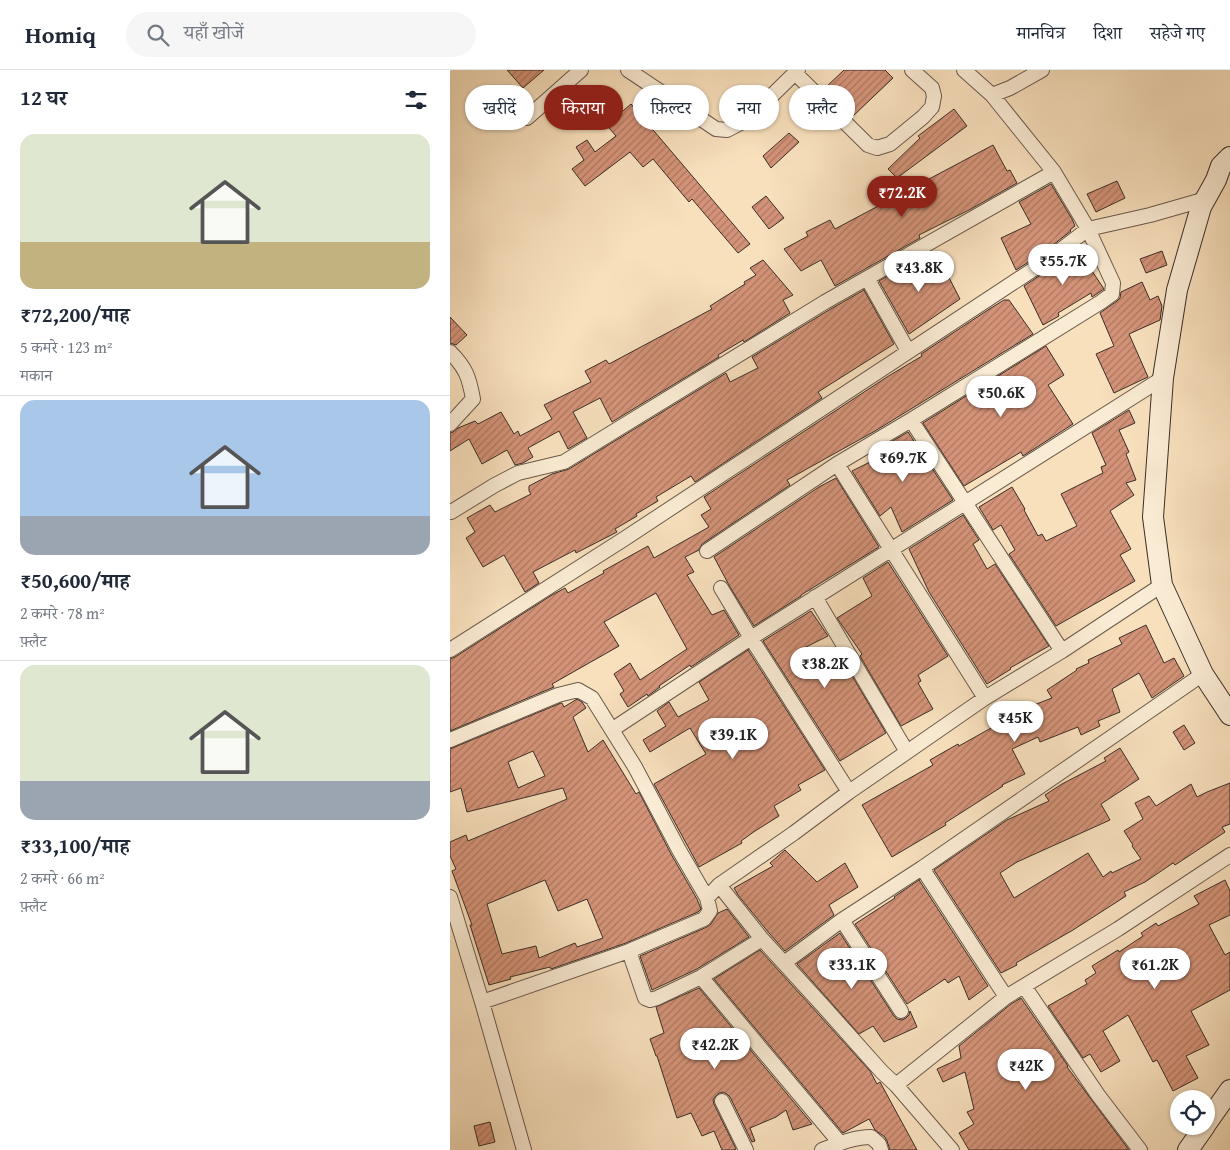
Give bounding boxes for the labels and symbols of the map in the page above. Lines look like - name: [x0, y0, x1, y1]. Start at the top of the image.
- pin: ₹72.2K: [861, 176, 943, 218]
- pin: ₹55.7K: [1022, 244, 1104, 286]
- pin: ₹43.8K: [878, 250, 960, 293]
- pin: ₹50.6K: [960, 376, 1042, 418]
- pin: ₹69.7K: [862, 440, 944, 483]
- pin: ₹38.2K: [784, 646, 866, 689]
- pin: ₹45K: [985, 700, 1045, 743]
- pin: ₹39.1K: [692, 718, 774, 760]
- pin: ₹33.1K: [811, 948, 893, 990]
- pin: ₹61.2K: [1114, 948, 1196, 990]
- pin: ₹42.2K: [674, 1028, 756, 1070]
- pin: ₹42K: [996, 1048, 1056, 1091]

